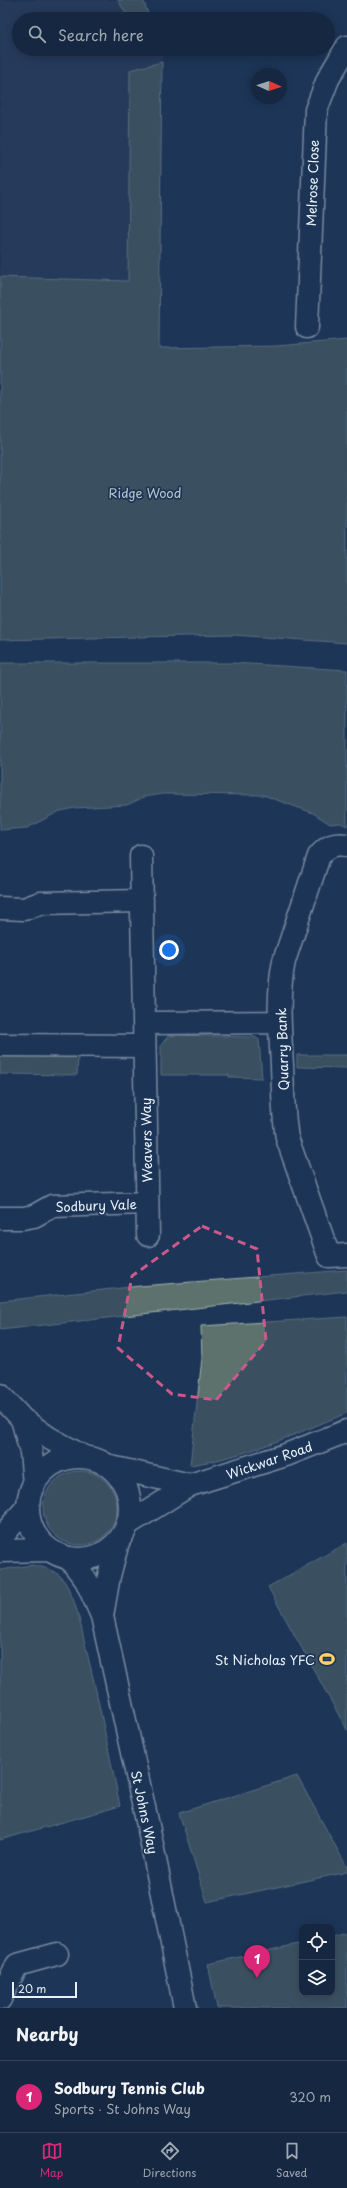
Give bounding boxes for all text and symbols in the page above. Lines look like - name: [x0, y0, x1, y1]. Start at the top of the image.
- search box: [12, 12, 335, 56]
- icon: search: [26, 23, 48, 45]
- text: Search here: [58, 23, 144, 46]
- north arrow: [251, 68, 287, 104]
- street label: Melrose Close: [301, 139, 323, 227]
- park label: Ridge Wood: [109, 483, 181, 502]
- your location: [159, 940, 179, 960]
- street label: Quarry Bank: [271, 1007, 293, 1091]
- street label: Weavers Way: [136, 1098, 156, 1182]
- street label: Sodbury Vale: [55, 1194, 137, 1216]
- street label: Wickwar Road: [223, 1436, 315, 1484]
- place label: St Nicholas YFC: [215, 1650, 315, 1669]
- sports icon: St Nicholas YFC: [318, 1650, 336, 1668]
- street label: St Johns Way: [127, 1769, 163, 1855]
- map controls: [299, 1924, 335, 1996]
- button: locate: [299, 1924, 335, 1960]
- pin: 1: [244, 1945, 270, 1978]
- button: layers: [299, 1960, 335, 1996]
- scale bar: [12, 1980, 77, 1999]
- text: 20 m: [18, 1980, 46, 1997]
- text: Nearby: [16, 2021, 78, 2047]
- text: Sodbury Tennis Club: [54, 2076, 205, 2099]
- text: 1: [26, 2087, 32, 2106]
- text: 320 m: [289, 2087, 331, 2106]
- text: Sports · St Johns Way: [54, 2099, 191, 2118]
- tab: Map: [40, 2140, 63, 2181]
- tab: Directions: [143, 2140, 196, 2181]
- tab: Saved: [276, 2140, 307, 2181]

